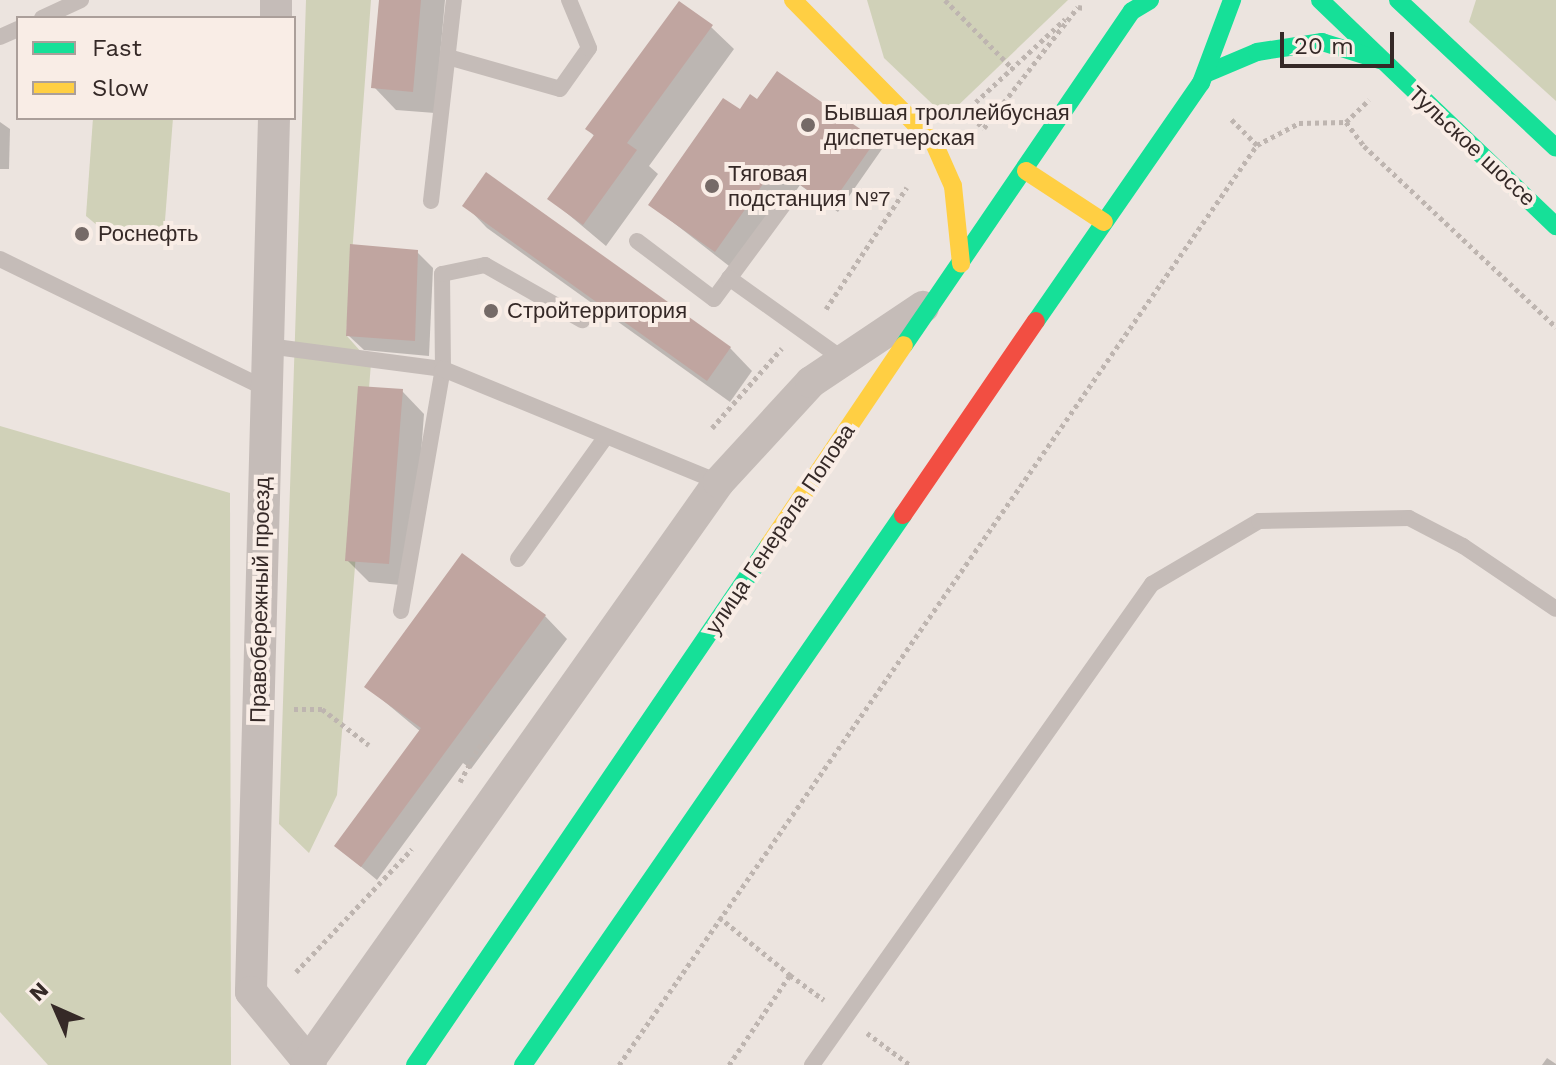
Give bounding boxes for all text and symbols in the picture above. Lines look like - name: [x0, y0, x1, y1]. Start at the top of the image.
- legend: [16, 16, 296, 120]
- scale bar: [1284, 16, 1398, 66]
- text: 20 m: [1294, 32, 1354, 60]
- text: Fast: [92, 34, 142, 62]
- text: Slow: [92, 74, 149, 102]
- street label: Тульское шоссе: [1403, 80, 1541, 212]
- place label: Бывшая троллейбусная диспетчерская: [824, 99, 1070, 150]
- marker: Бывшая троллейбусная диспетчерская: [799, 116, 817, 134]
- place label: Тяговая подстанция №7: [728, 160, 890, 212]
- marker: Тяговая подстанция №7: [703, 177, 721, 195]
- place label: Роснефть: [98, 221, 198, 247]
- marker: Роснефть: [73, 225, 91, 243]
- place label: Стройтерритория: [507, 298, 687, 324]
- marker: Стройтерритория: [482, 302, 500, 320]
- street label: улица Генерала Попова: [700, 419, 860, 639]
- street label: Правобережный проезд: [245, 477, 275, 723]
- north arrow: [16, 969, 96, 1049]
- text: N: [24, 977, 53, 1006]

